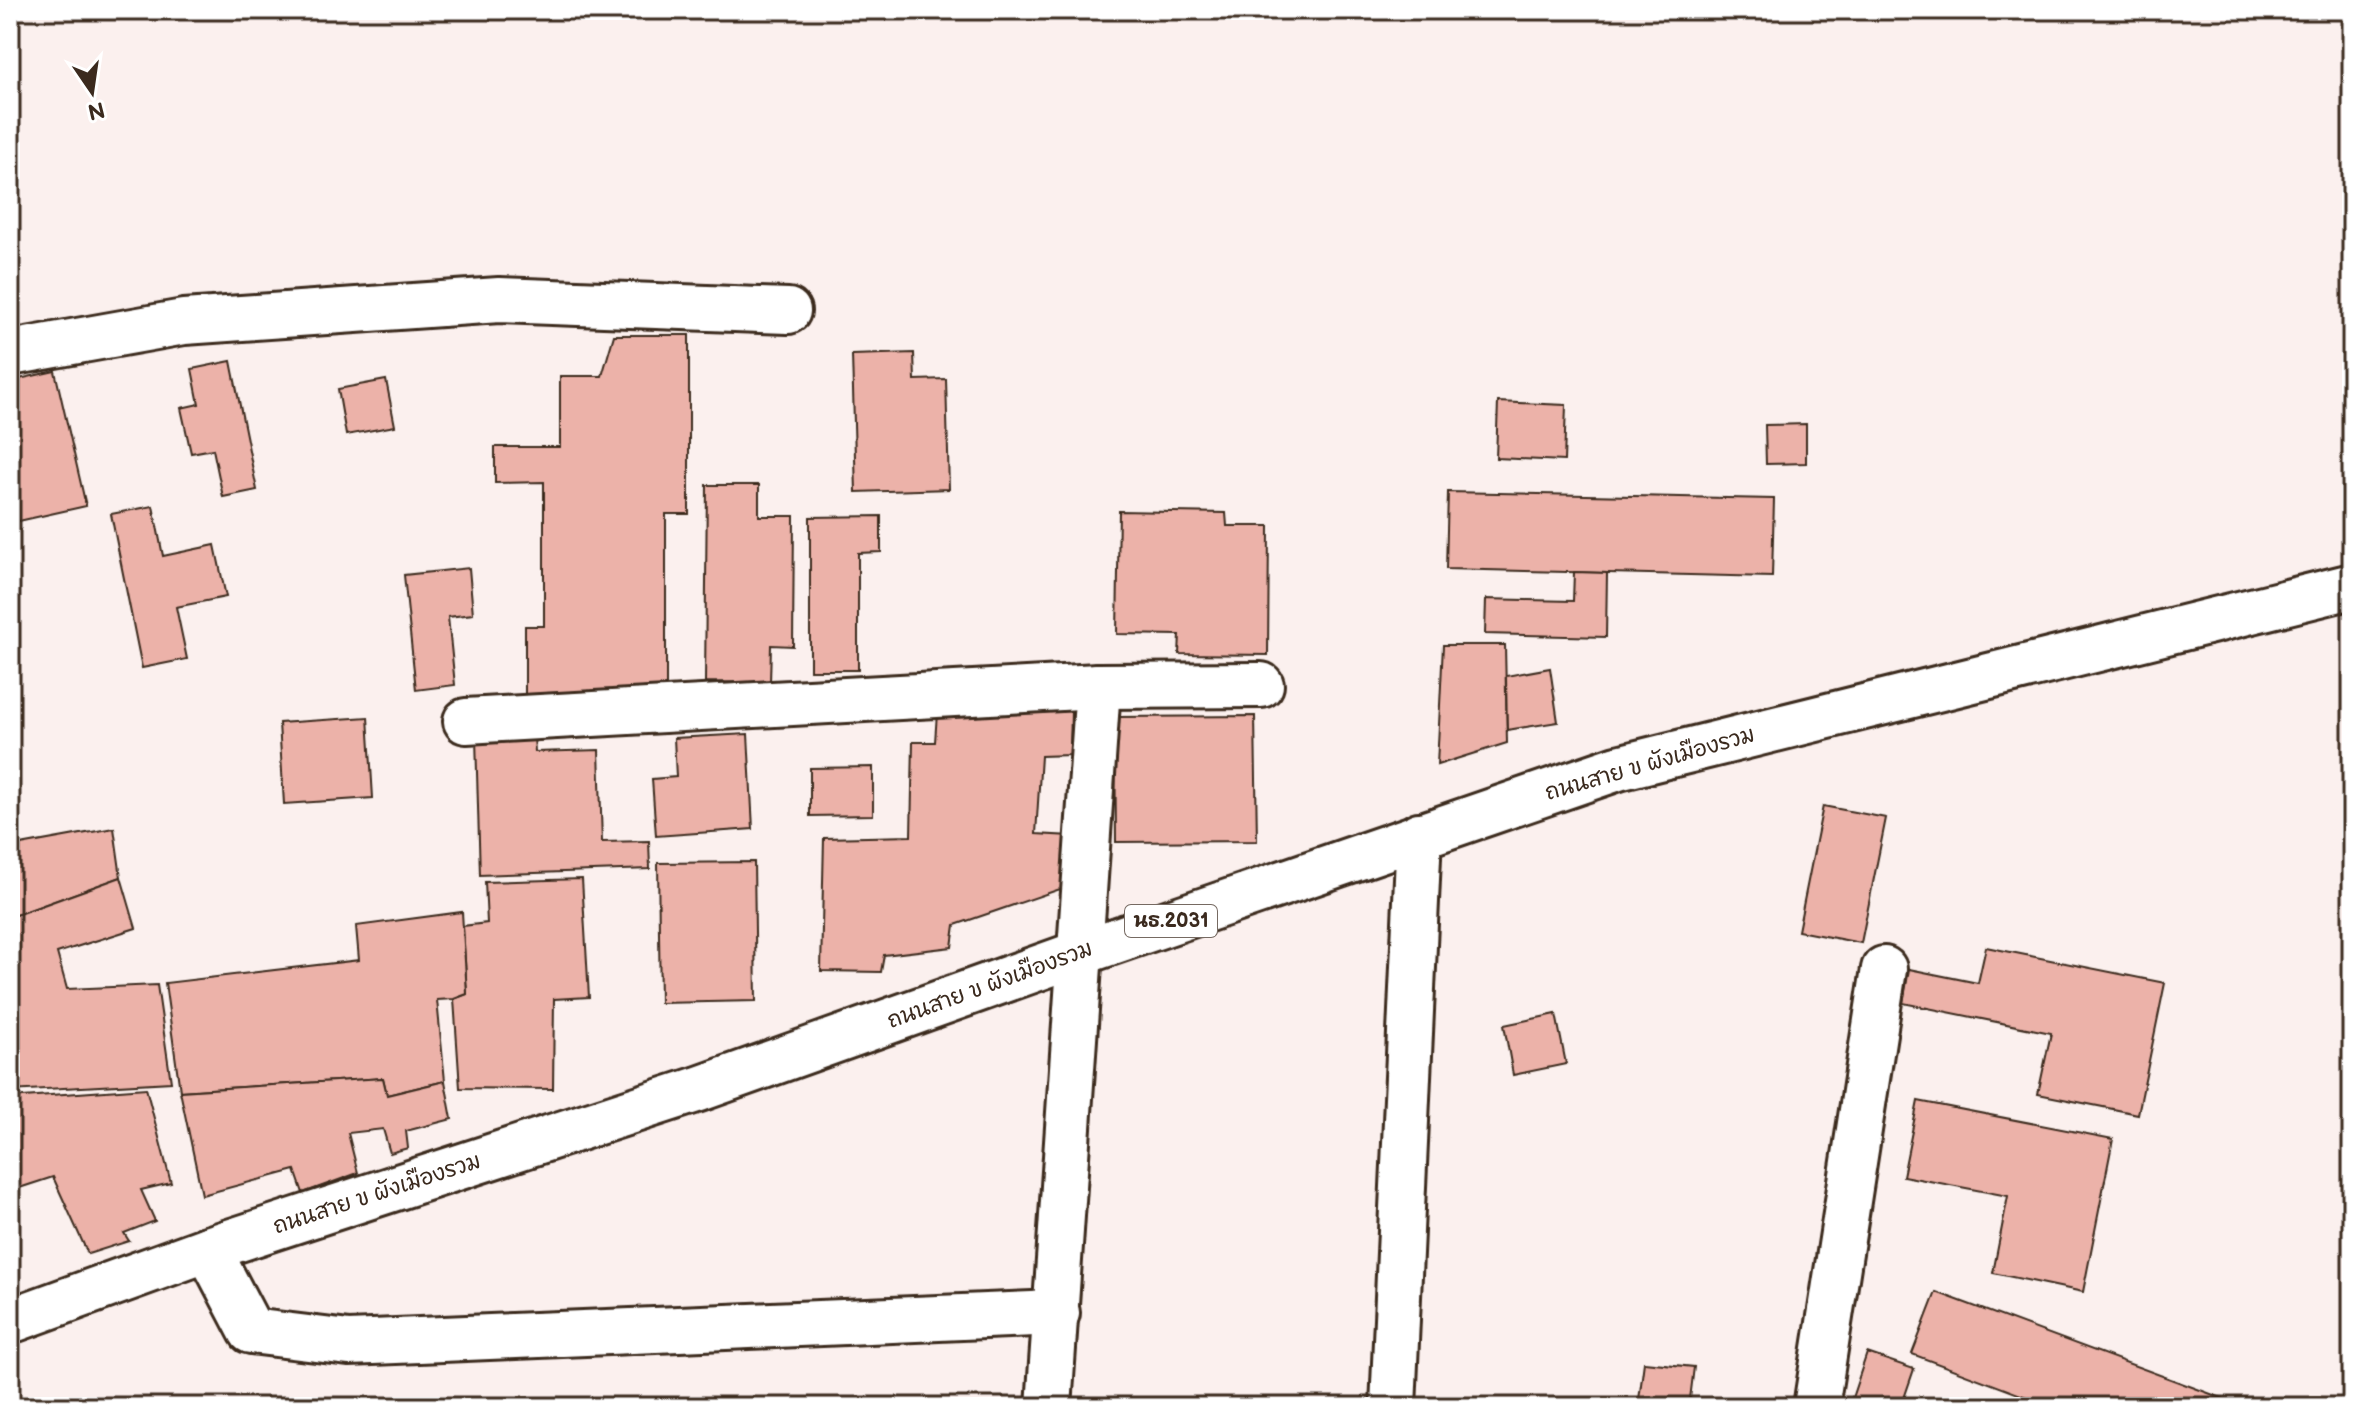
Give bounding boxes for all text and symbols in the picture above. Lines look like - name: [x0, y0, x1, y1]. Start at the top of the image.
- north arrow: [52, 52, 132, 132]
- text: N: [85, 95, 107, 125]
- street label: ถนนสาย ข ผังเมืองรวม: [1542, 720, 1758, 807]
- road number: นธ.2031: [1125, 905, 1217, 937]
- street label: ถนนสาย ข ผังเมืองรวม: [883, 934, 1096, 1035]
- street label: ถนนสาย ข ผังเมืองรวม: [269, 1147, 484, 1240]

